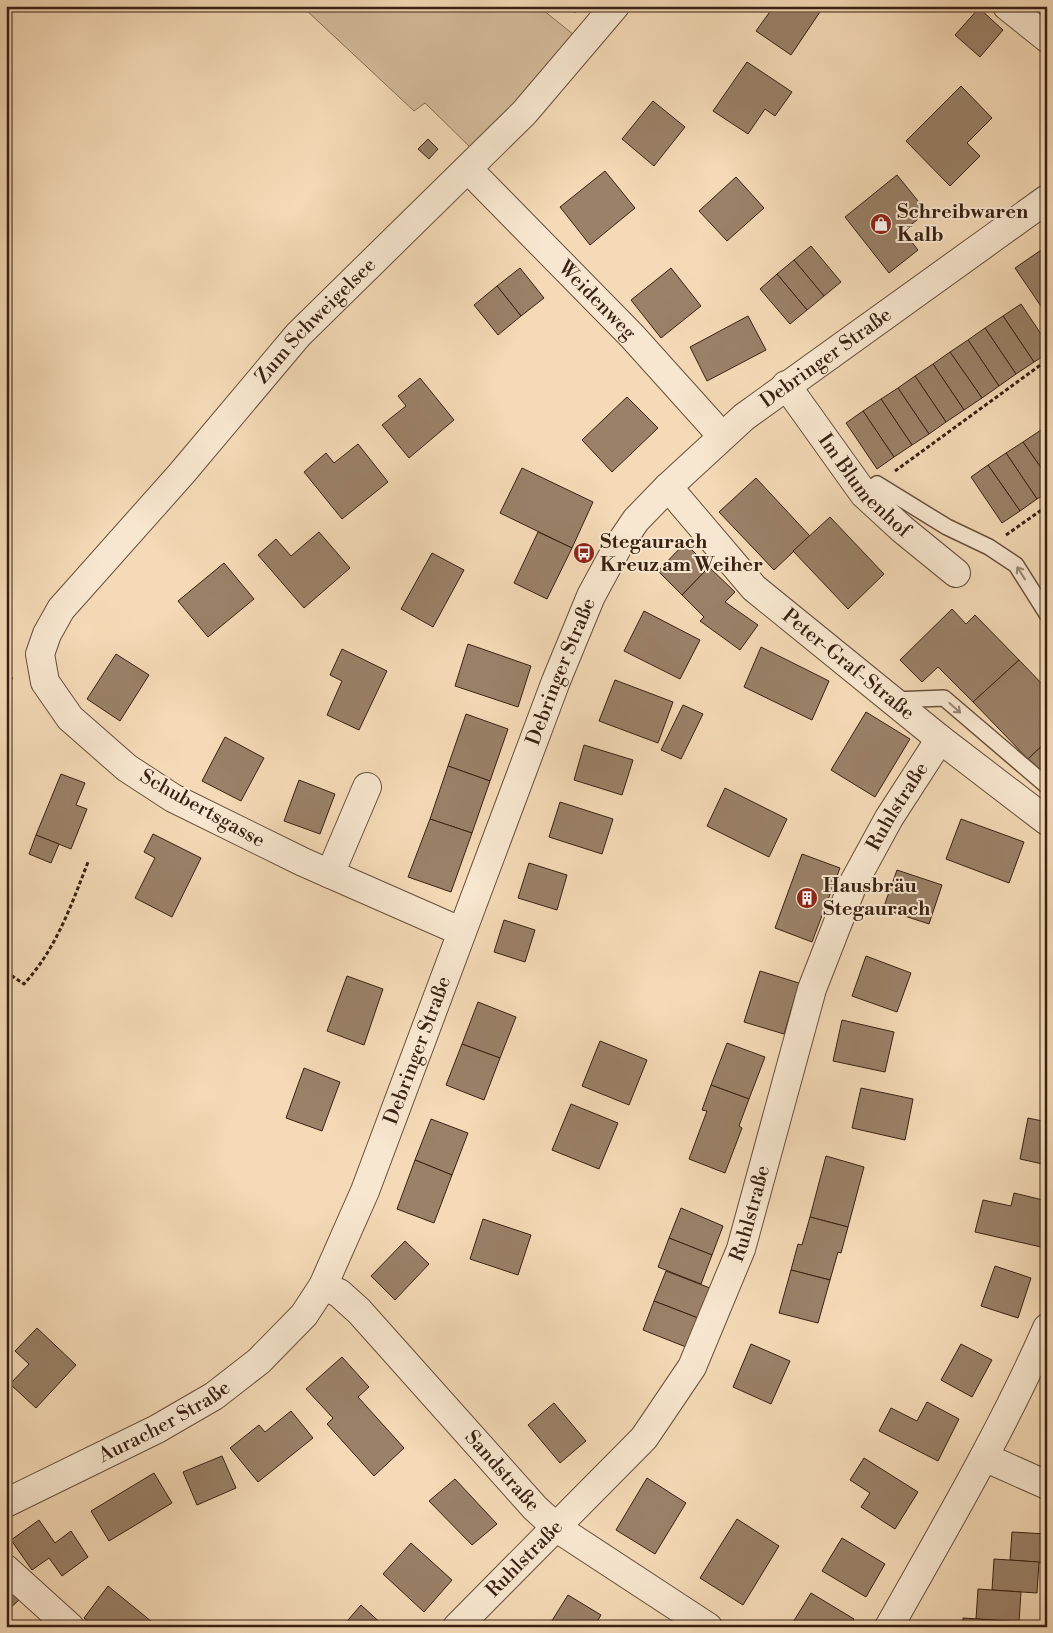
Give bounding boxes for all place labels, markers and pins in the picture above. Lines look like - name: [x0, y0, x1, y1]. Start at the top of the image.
- place label: Schreibwaren Kalb: [897, 200, 1029, 248]
- shop icon: Schreibwaren Kalb: [869, 212, 893, 236]
- place label: Stegaurach Kreuz am Weiher: [600, 530, 763, 578]
- bus stop icon: Stegaurach Kreuz am Weiher: [572, 541, 596, 565]
- place label: Hausbräu Stegaurach: [823, 874, 931, 922]
- building icon: Hausbräu Stegaurach: [795, 886, 819, 910]

